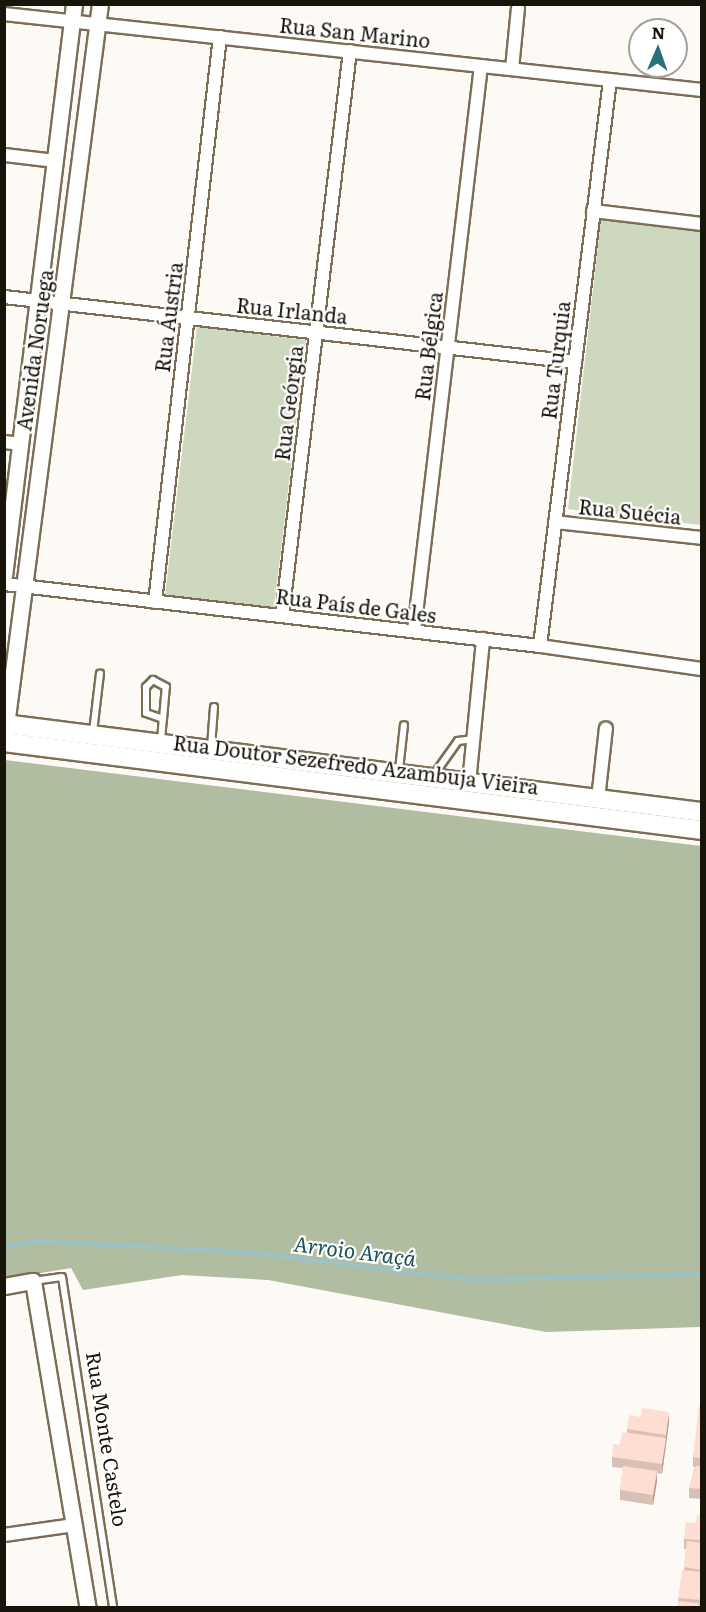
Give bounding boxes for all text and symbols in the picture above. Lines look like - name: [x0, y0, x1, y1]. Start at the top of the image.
- street label: Rua San Marino: [278, 12, 432, 52]
- north arrow: [628, 18, 688, 78]
- text: N: [651, 20, 666, 44]
- street label: Rua Áustria: [149, 260, 187, 374]
- street label: Avenida Noruega: [11, 268, 57, 432]
- street label: Rua Bélgica: [409, 290, 447, 402]
- street label: Rua Irlanda: [235, 292, 349, 328]
- street label: Rua Turquia: [536, 299, 574, 421]
- street label: Rua Geórgia: [269, 344, 307, 462]
- street label: Rua Suécia: [577, 494, 683, 528]
- street label: Rua País de Gales: [274, 583, 438, 627]
- street label: Rua Doutor Sezefredo Azambuja Vieira: [172, 730, 540, 798]
- water label: Arroio Araçá: [292, 1230, 418, 1270]
- street label: Rua Monte Castelo: [82, 1350, 134, 1528]

